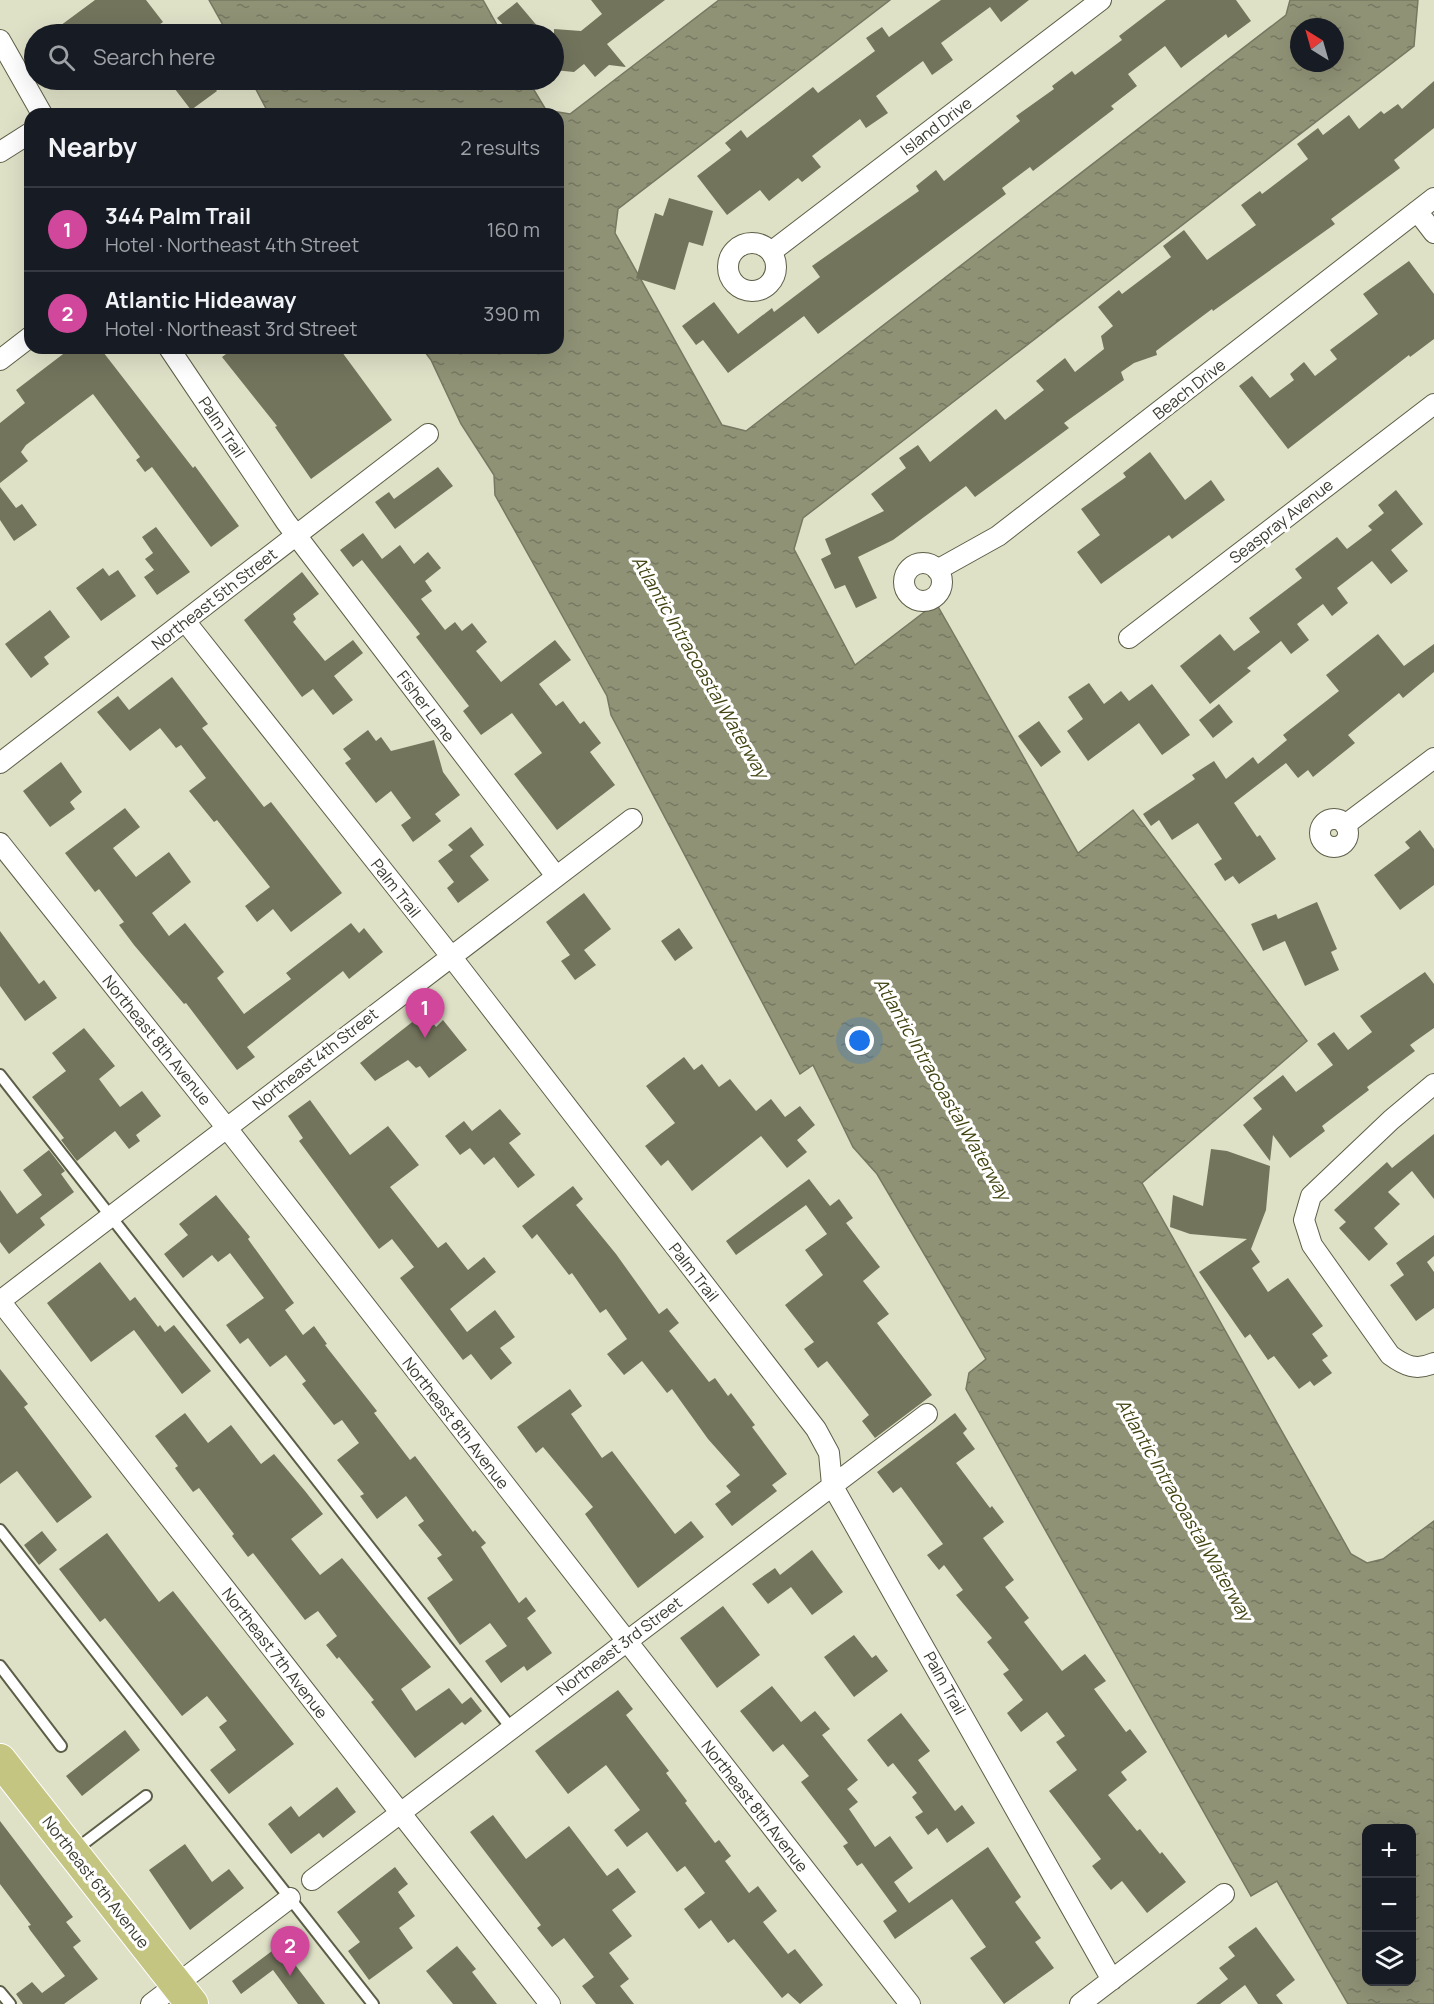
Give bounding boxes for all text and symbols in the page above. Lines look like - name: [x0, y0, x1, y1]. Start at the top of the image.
- north arrow: [1290, 18, 1344, 72]
- search box: [24, 24, 564, 90]
- icon: search: [45, 41, 78, 74]
- text: Search here: [93, 42, 215, 72]
- street label: Island Drive: [896, 92, 976, 160]
- text: Nearby: [48, 129, 137, 165]
- text: 2 results: [460, 134, 540, 161]
- text: 344 Palm Trail: [105, 201, 251, 231]
- text: 1: [63, 216, 72, 243]
- text: 160 m: [487, 216, 540, 243]
- text: Hotel · Northeast 4th Street: [105, 231, 359, 258]
- text: Atlantic Hideaway: [105, 285, 296, 315]
- text: 2: [62, 300, 73, 327]
- text: 390 m: [483, 300, 540, 327]
- text: Hotel · Northeast 3rd Street: [105, 315, 357, 342]
- street label: Beach Drive: [1148, 354, 1230, 424]
- street label: Palm Trail: [194, 392, 250, 462]
- street label: Seaspray Avenue: [1225, 474, 1337, 568]
- street label: Northeast 5th Street: [147, 543, 281, 655]
- water label: Atlantic Intracoastal Waterway: [627, 551, 776, 784]
- street label: Fisher Lane: [392, 666, 460, 746]
- street label: Palm Trail: [366, 854, 426, 922]
- street label: Northeast 8th Avenue: [98, 970, 216, 1110]
- water label: Atlantic Intracoastal Waterway: [869, 973, 1018, 1206]
- pin: 1: [406, 988, 444, 1038]
- street label: Northeast 4th Street: [248, 1003, 382, 1115]
- your location: [845, 1026, 874, 1055]
- street label: Palm Trail: [664, 1238, 724, 1306]
- street label: Northeast 8th Avenue: [398, 1353, 514, 1493]
- water label: Atlantic Intracoastal Waterway: [1111, 1394, 1260, 1627]
- street label: Northeast 7th Avenue: [217, 1583, 333, 1723]
- street label: Northeast 3rd Street: [552, 1591, 686, 1701]
- street label: Palm Trail: [919, 1647, 971, 1719]
- street label: Northeast 8th Avenue: [697, 1736, 813, 1876]
- street label: Northeast 6th Avenue: [37, 1811, 155, 1953]
- map controls: [1362, 1824, 1416, 1986]
- button: +: [1362, 1824, 1416, 1878]
- button: −: [1362, 1878, 1416, 1932]
- pin: 2: [270, 1926, 310, 1976]
- button: layers: [1362, 1932, 1416, 1986]

